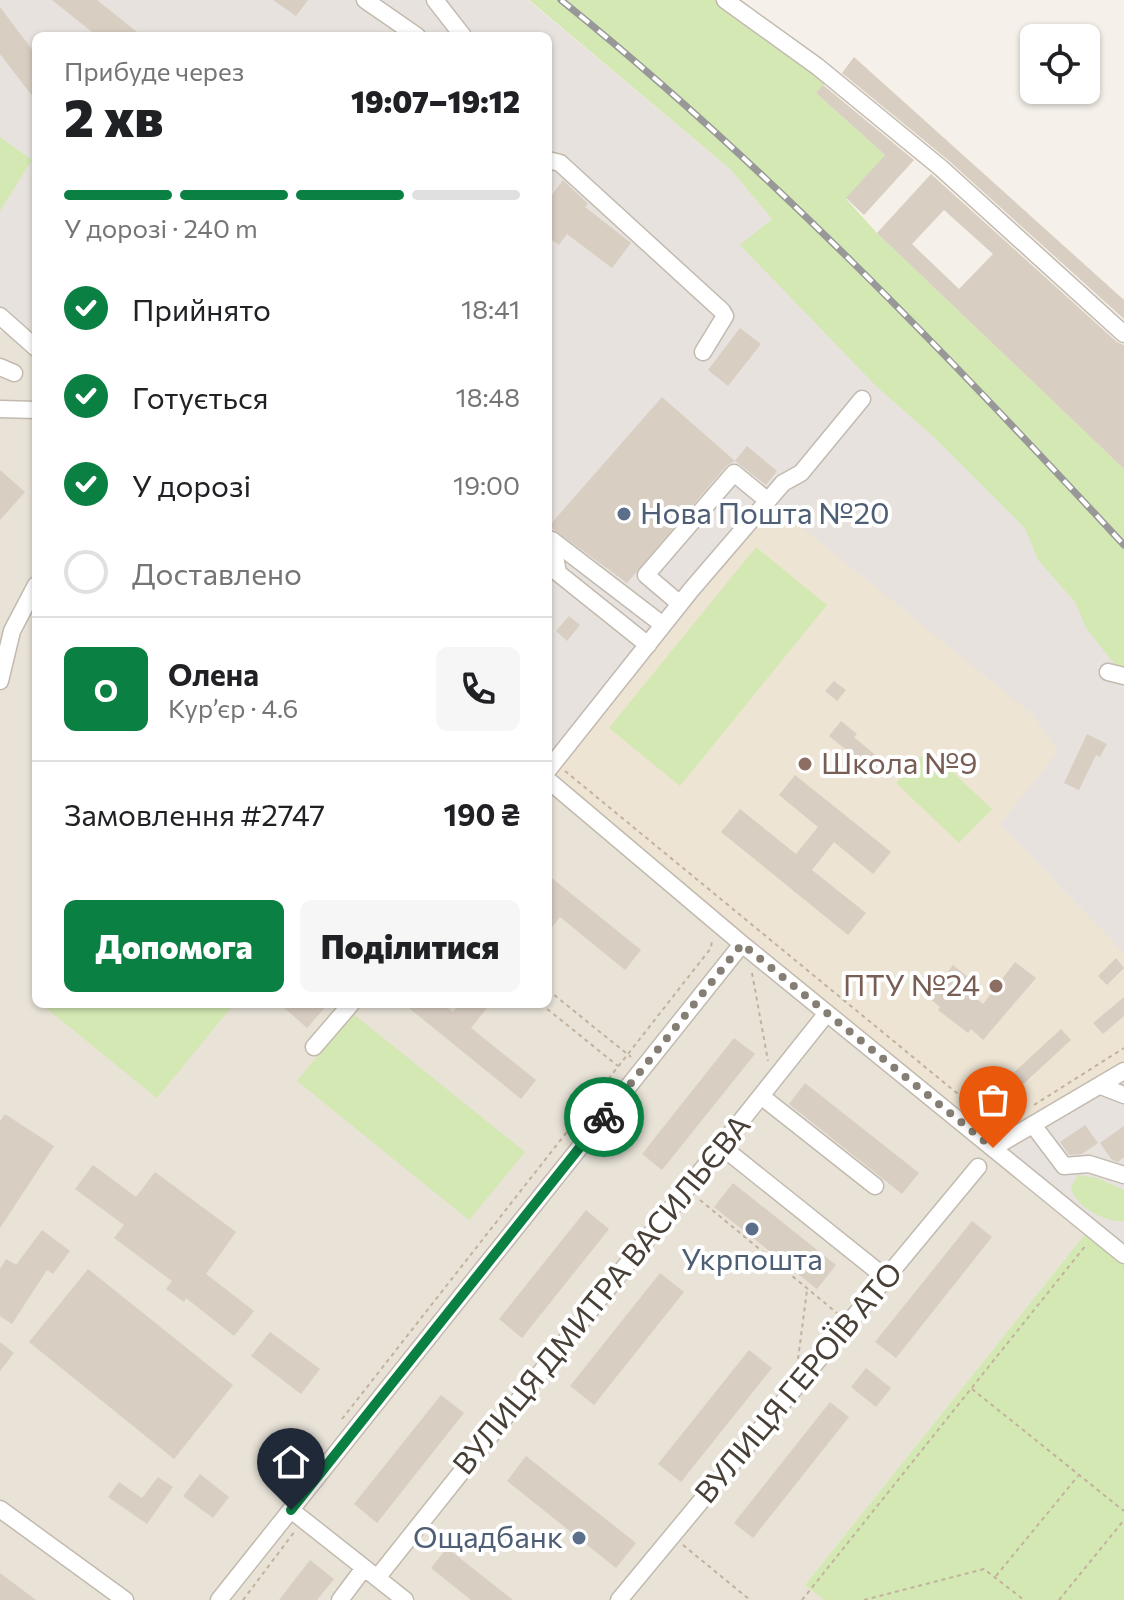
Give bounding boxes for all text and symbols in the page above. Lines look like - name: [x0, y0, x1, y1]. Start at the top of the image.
- map controls: [1020, 24, 1100, 104]
- button: locate: [1020, 24, 1100, 104]
- text: Прибуде через: [64, 55, 244, 86]
- text: 19:07–19:12: [351, 82, 520, 119]
- text: 2 хв: [64, 84, 163, 148]
- text: У дорозі · 240 m: [64, 212, 258, 243]
- icon: check: [64, 286, 108, 330]
- text: Прийнято: [132, 290, 271, 327]
- text: 18:41: [461, 293, 520, 324]
- icon: check: [64, 374, 108, 418]
- text: Готується: [132, 378, 269, 415]
- text: 18:48: [456, 381, 520, 412]
- icon: check: [64, 462, 108, 506]
- text: У дорозі: [132, 466, 251, 503]
- text: 19:00: [453, 469, 520, 500]
- place label: Нова Пошта №20: [640, 493, 890, 530]
- marker: Нова Пошта №20: [615, 505, 633, 523]
- text: Доставлено: [132, 554, 302, 591]
- button: phone: [436, 647, 520, 731]
- text: Олена: [168, 655, 259, 692]
- text: О: [94, 671, 118, 708]
- text: Кур’єр · 4.6: [168, 692, 298, 723]
- place label: Школа №9: [821, 743, 977, 780]
- marker: Школа №9: [796, 755, 814, 773]
- text: Замовлення #2747: [64, 795, 325, 832]
- text: 190 ₴: [443, 795, 520, 832]
- button: Допомога: [64, 900, 284, 992]
- button: Поділитися: [300, 900, 520, 992]
- place label: ПТУ №24: [843, 965, 980, 1002]
- marker: ПТУ №24: [987, 977, 1005, 995]
- pin: [959, 1066, 1027, 1148]
- courier: [564, 1077, 644, 1157]
- icon: bag: [971, 1078, 1015, 1122]
- icon: bike: [582, 1095, 626, 1139]
- street label: ВУЛИЦЯ ДМИТРА ВАСИЛЬЄВА: [443, 1106, 757, 1481]
- marker: Укрпошта: [743, 1220, 761, 1238]
- place label: Укрпошта: [681, 1239, 823, 1276]
- street label: ВУЛИЦЯ ГЕРОЇВ АТО: [686, 1254, 909, 1509]
- pin: [257, 1428, 325, 1510]
- icon: home: [269, 1440, 313, 1484]
- place label: Ощадбанк: [413, 1517, 563, 1554]
- marker: Ощадбанк: [570, 1529, 588, 1547]

